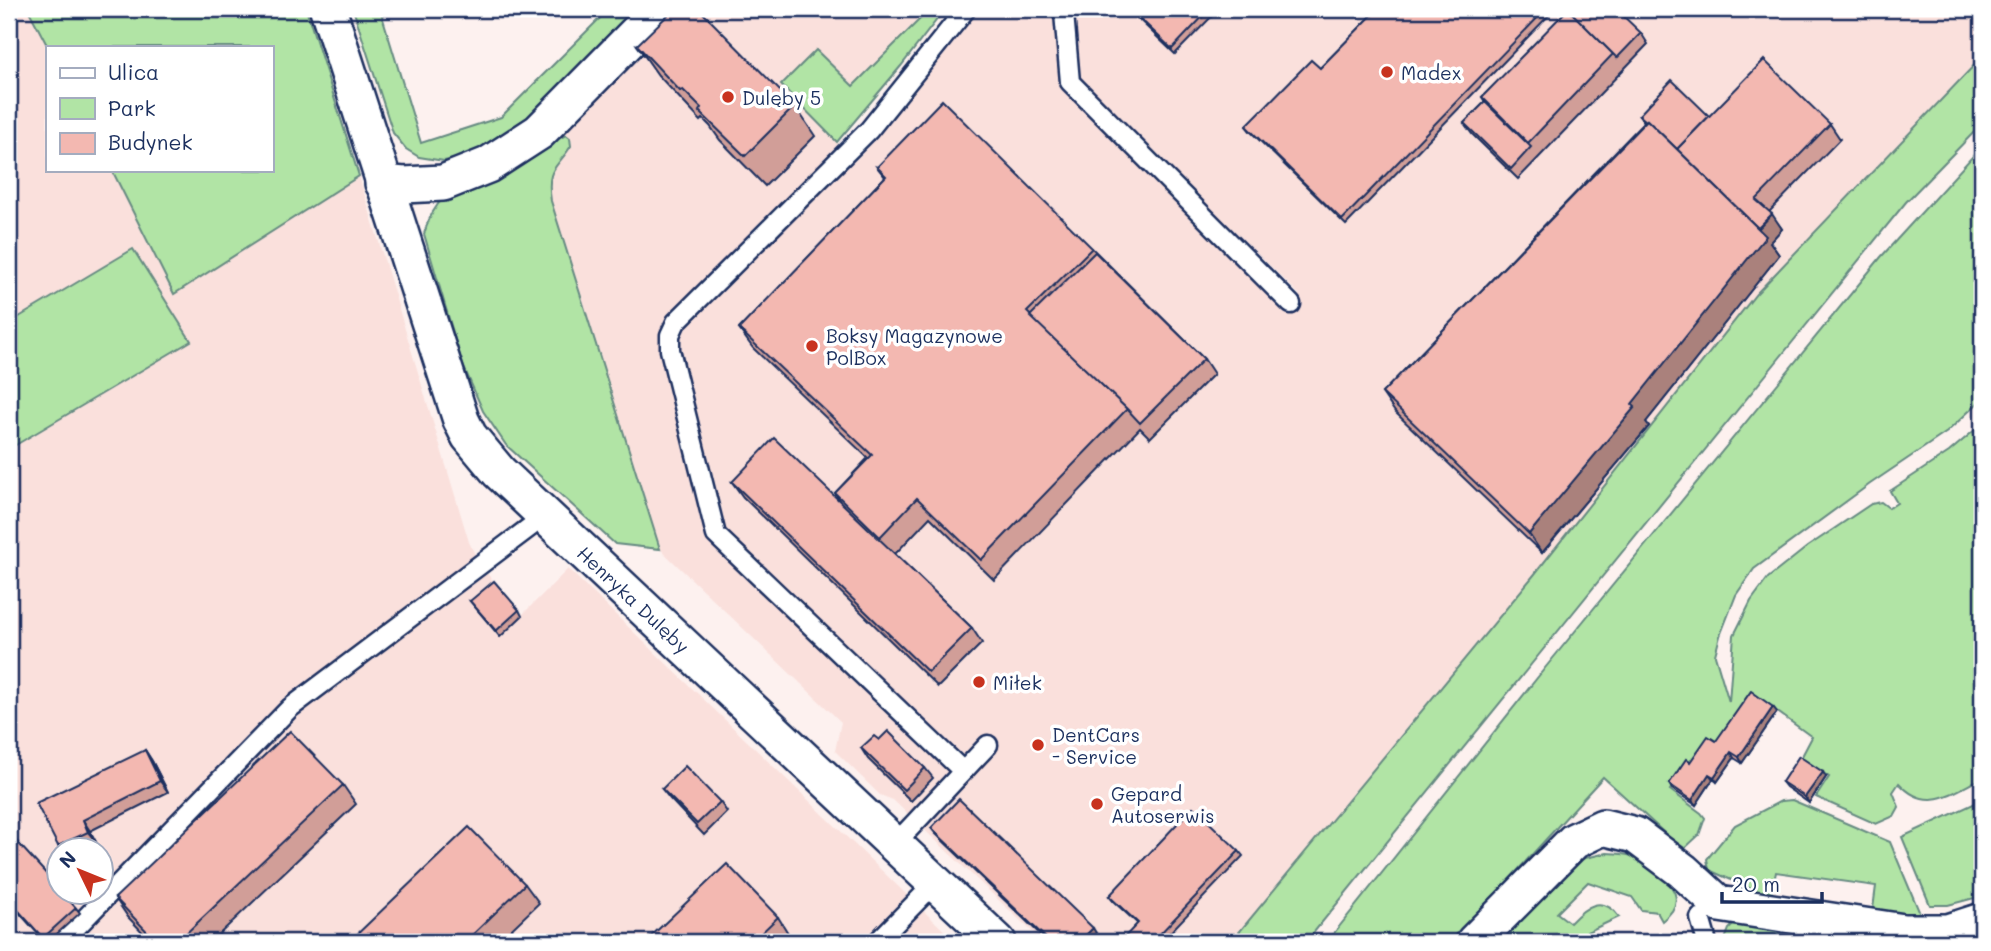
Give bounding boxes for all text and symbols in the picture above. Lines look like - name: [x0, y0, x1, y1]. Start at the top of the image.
- legend: [46, 46, 273, 172]
- text: Ulica: [108, 58, 159, 85]
- place label: Madex: [1401, 60, 1461, 85]
- marker: Madex: [1379, 64, 1395, 80]
- place label: Dulęby 5: [742, 85, 821, 110]
- marker: Dulęby 5: [720, 89, 736, 105]
- text: Park: [108, 94, 156, 121]
- text: Budynek: [108, 128, 193, 155]
- place label: Boksy Magazynowe PolBox: [826, 323, 1003, 370]
- marker: Boksy Magazynowe PolBox: [804, 338, 820, 354]
- street label: Henryka Dulęby: [572, 540, 695, 658]
- place label: Miłek: [993, 670, 1042, 695]
- marker: Miłek: [971, 674, 987, 690]
- place label: DentCars - Service: [1052, 722, 1140, 769]
- marker: DentCars - Service: [1030, 737, 1046, 753]
- place label: Gepard Autoserwis: [1111, 781, 1215, 828]
- marker: Gepard Autoserwis: [1089, 796, 1105, 812]
- north arrow: [46, 836, 116, 906]
- text: N: [53, 845, 81, 873]
- scale bar: [1722, 860, 1821, 904]
- text: 20 m: [1732, 870, 1780, 897]

